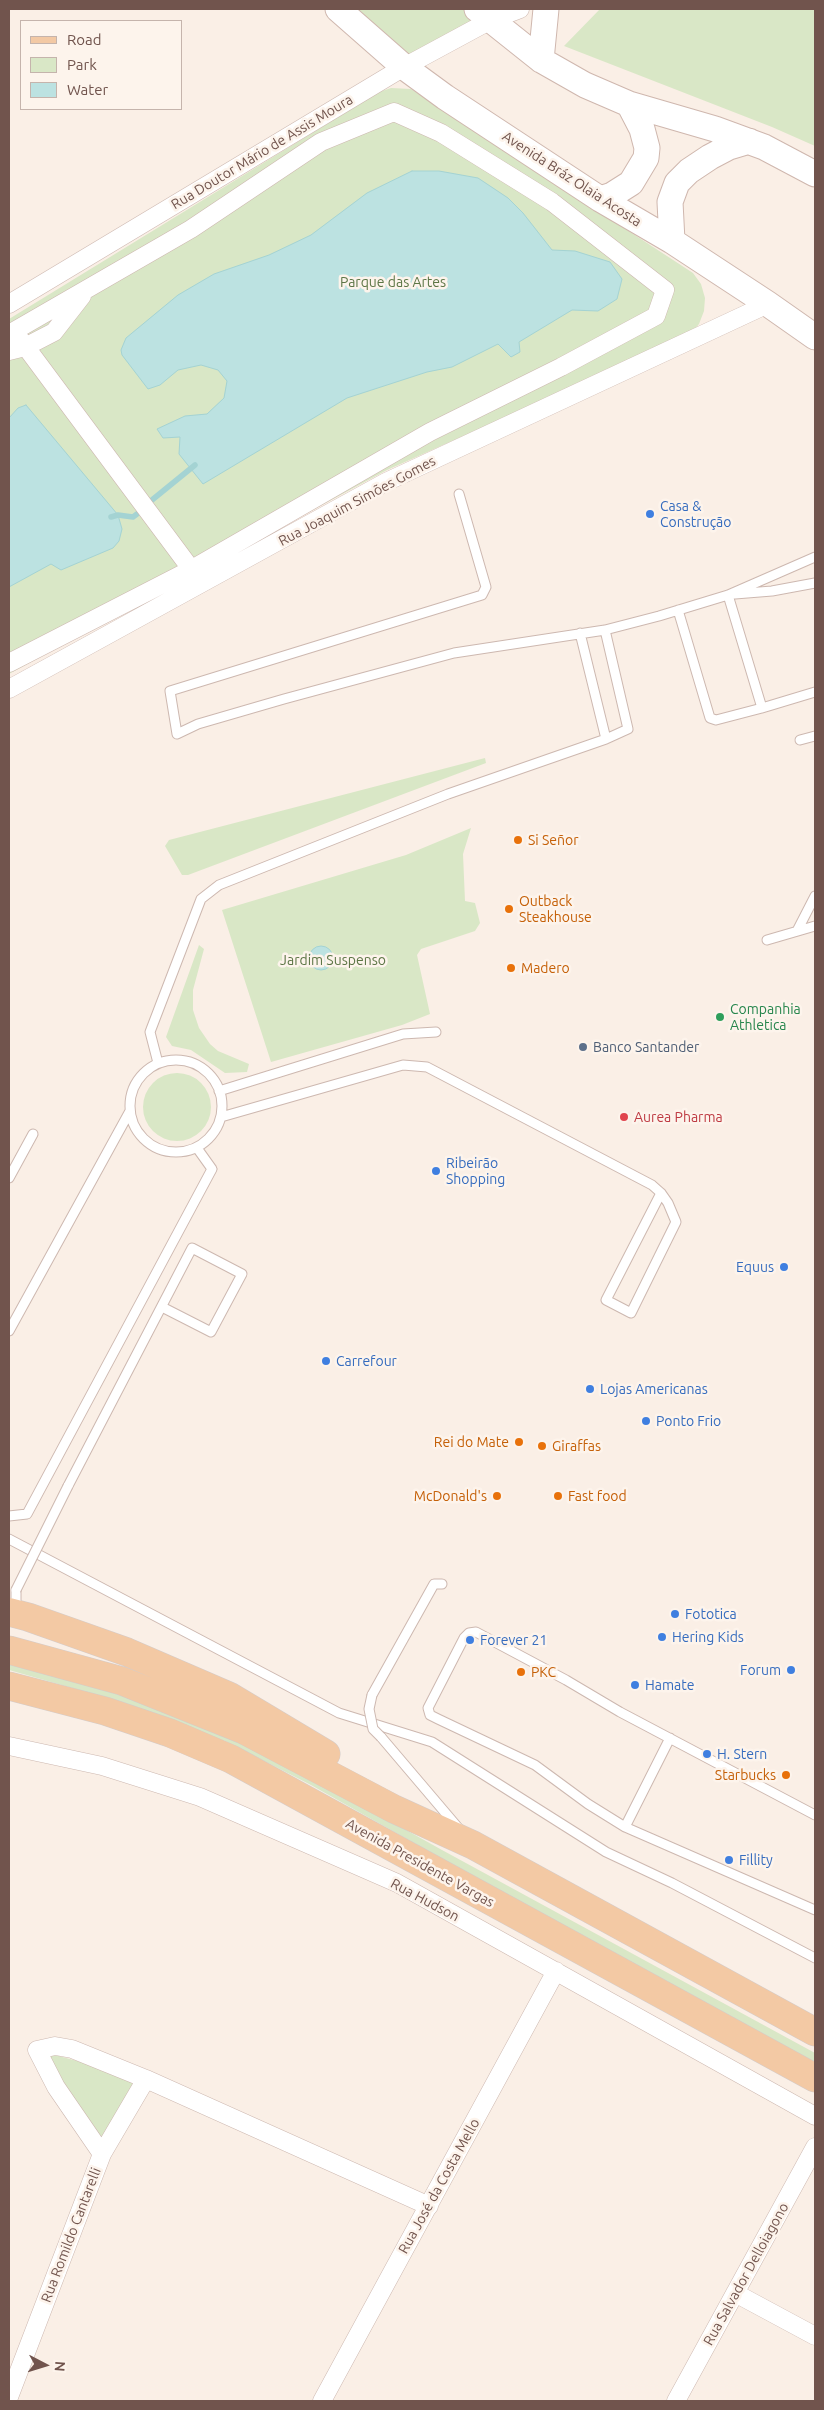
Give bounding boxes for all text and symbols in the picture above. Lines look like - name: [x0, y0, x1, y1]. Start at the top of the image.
- legend: [20, 20, 182, 110]
- text: Road: [67, 31, 102, 48]
- text: Park: [67, 56, 97, 73]
- text: Water: [67, 81, 108, 98]
- street label: Rua Doutor Mário de Assis Moura: [168, 91, 356, 213]
- street label: Avenida Bráz Olaia Acosta: [499, 128, 645, 230]
- park label: Parque das Artes: [340, 274, 446, 290]
- street label: Rua Joaquim Simões Gomes: [276, 452, 438, 550]
- place label: Casa & Construção: [660, 498, 731, 530]
- marker: Casa & Construção: [644, 508, 656, 520]
- place label: Si Señor: [528, 832, 578, 848]
- marker: Si Señor: [512, 834, 524, 846]
- place label: Outback Steakhouse: [519, 893, 592, 926]
- marker: Outback Steakhouse: [503, 903, 515, 915]
- park label: Jardim Suspenso: [280, 952, 386, 968]
- place label: Madero: [521, 960, 570, 976]
- marker: Madero: [505, 962, 517, 974]
- place label: Companhia Athletica: [730, 1001, 801, 1034]
- marker: Companhia Athletica: [714, 1011, 726, 1023]
- place label: Banco Santander: [593, 1039, 699, 1055]
- marker: Banco Santander: [577, 1041, 589, 1053]
- place label: Aurea Pharma: [634, 1109, 723, 1125]
- marker: Aurea Pharma: [618, 1111, 630, 1123]
- place label: Ribeirão Shopping: [446, 1155, 505, 1188]
- marker: Ribeirão Shopping: [430, 1165, 442, 1177]
- place label: Equus: [736, 1259, 774, 1275]
- marker: Equus: [778, 1261, 790, 1273]
- place label: Carrefour: [336, 1353, 397, 1369]
- marker: Carrefour: [320, 1355, 332, 1367]
- place label: Lojas Americanas: [600, 1381, 708, 1397]
- marker: Lojas Americanas: [584, 1383, 596, 1395]
- place label: Ponto Frio: [656, 1413, 721, 1429]
- marker: Ponto Frio: [640, 1415, 652, 1427]
- place label: Rei do Mate: [434, 1434, 509, 1450]
- marker: Rei do Mate: [513, 1436, 525, 1448]
- place label: Giraffas: [552, 1438, 601, 1454]
- marker: Giraffas: [536, 1440, 548, 1452]
- place label: McDonald's: [414, 1488, 487, 1504]
- place label: Fast food: [568, 1488, 627, 1504]
- marker: McDonald's: [491, 1490, 503, 1502]
- marker: Fast food: [552, 1490, 564, 1502]
- place label: Fototica: [685, 1606, 737, 1622]
- marker: Fototica: [669, 1608, 681, 1620]
- place label: Hering Kids: [672, 1629, 744, 1645]
- marker: Hering Kids: [656, 1631, 668, 1643]
- place label: Forever 21: [480, 1632, 547, 1648]
- marker: Forever 21: [464, 1634, 476, 1646]
- place label: Forum: [740, 1662, 781, 1678]
- place label: PKC: [531, 1664, 556, 1680]
- marker: Forum: [785, 1664, 797, 1676]
- marker: PKC: [515, 1666, 527, 1678]
- place label: Hamate: [645, 1677, 694, 1693]
- marker: Hamate: [629, 1679, 641, 1691]
- place label: H. Stern: [717, 1746, 767, 1762]
- marker: H. Stern: [701, 1748, 713, 1760]
- place label: Starbucks: [715, 1767, 776, 1783]
- marker: Starbucks: [780, 1769, 792, 1781]
- street label: Avenida Presidente Vargas: [343, 1815, 497, 1911]
- place label: Fillity: [739, 1852, 773, 1868]
- marker: Fillity: [723, 1854, 735, 1866]
- street label: Rua Hudson: [388, 1875, 462, 1925]
- street label: Rua José da Costa Mello: [395, 2115, 483, 2257]
- street label: Rua Romildo Cantarelli: [38, 2165, 104, 2305]
- street label: Rua Salvador Delloiagono: [700, 2200, 792, 2348]
- north arrow: [20, 2340, 70, 2390]
- text: N: [52, 2360, 68, 2372]

